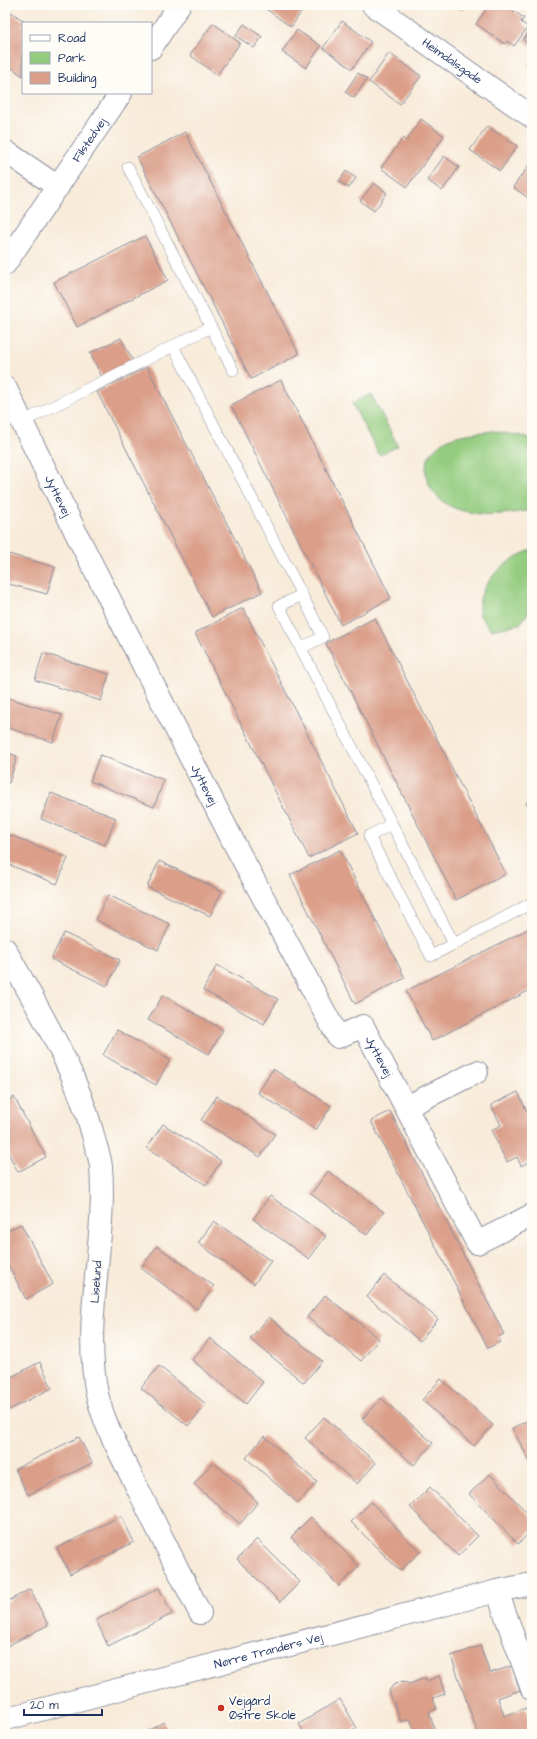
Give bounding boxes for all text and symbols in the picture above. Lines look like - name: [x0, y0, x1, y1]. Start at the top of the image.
- legend: [22, 22, 152, 94]
- text: Road: [58, 30, 86, 47]
- street label: Heimdalsgade: [418, 34, 486, 89]
- text: Park: [58, 50, 86, 67]
- text: Building: [58, 70, 96, 88]
- street label: Filstedvej: [68, 114, 111, 166]
- street label: Jyttevej: [40, 472, 75, 520]
- street label: Jyttevej: [186, 762, 222, 809]
- street label: Jyttevej: [361, 1033, 397, 1081]
- street label: Liselund: [87, 1260, 106, 1304]
- street label: Nørre Tranders Vej: [212, 1629, 325, 1673]
- scale bar: [24, 1691, 102, 1717]
- place label: Vejgård Østre Skole: [229, 1693, 297, 1724]
- text: 20 m: [30, 1697, 59, 1714]
- marker: Vejgård Østre Skole: [216, 1703, 226, 1713]

